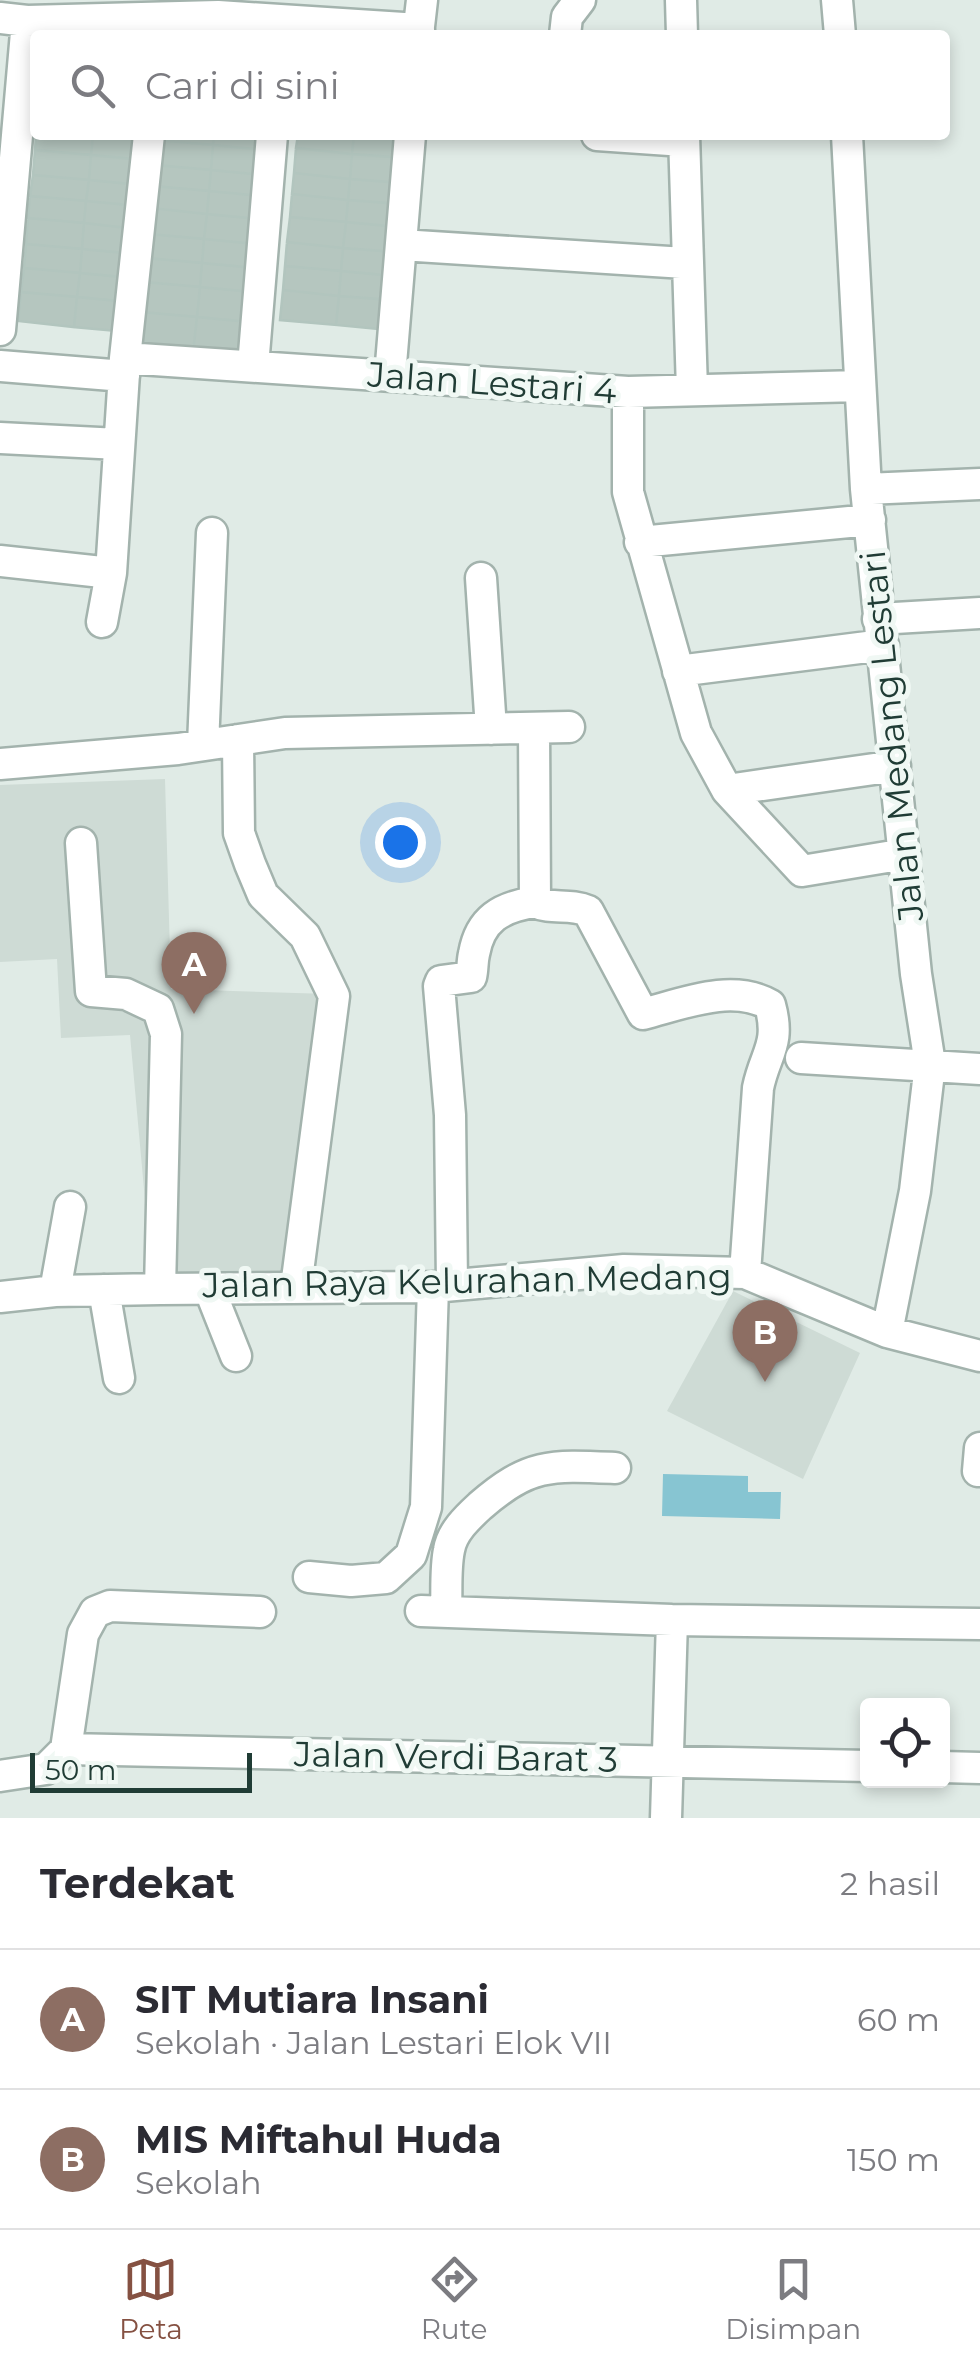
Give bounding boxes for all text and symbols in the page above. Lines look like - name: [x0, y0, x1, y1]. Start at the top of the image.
- search box: [30, 30, 950, 140]
- icon: search: [65, 58, 120, 113]
- text: Cari di sini: [145, 62, 340, 109]
- street label: Jalan Lestari 4: [365, 352, 618, 413]
- street label: Jalan Medang Lestari: [851, 548, 932, 925]
- your location: [375, 817, 426, 868]
- pin: A: [162, 932, 226, 1014]
- street label: Jalan Raya Kelurahan Medang: [201, 1254, 732, 1307]
- pin: B: [732, 1300, 798, 1382]
- map controls: [860, 1698, 950, 1788]
- button: locate: [860, 1698, 950, 1788]
- street label: Jalan Verdi Barat 3: [293, 1732, 618, 1781]
- scale bar: [30, 1748, 252, 1792]
- text: 50 m: [45, 1753, 116, 1787]
- text: Terdekat: [40, 1857, 235, 1909]
- text: 2 hasil: [840, 1864, 940, 1903]
- text: SIT Mutiara Insani: [135, 1976, 489, 2023]
- text: A: [60, 2000, 85, 2039]
- text: 60 m: [857, 2000, 940, 2039]
- text: Sekolah · Jalan Lestari Elok VII: [135, 2023, 612, 2062]
- text: MIS Miftahul Huda: [135, 2116, 502, 2163]
- text: B: [60, 2140, 85, 2179]
- text: 150 m: [847, 2140, 940, 2179]
- text: Sekolah: [135, 2163, 262, 2202]
- tab: Peta: [119, 2252, 183, 2346]
- tab: Rute: [421, 2252, 487, 2346]
- tab: Disimpan: [725, 2252, 861, 2346]

